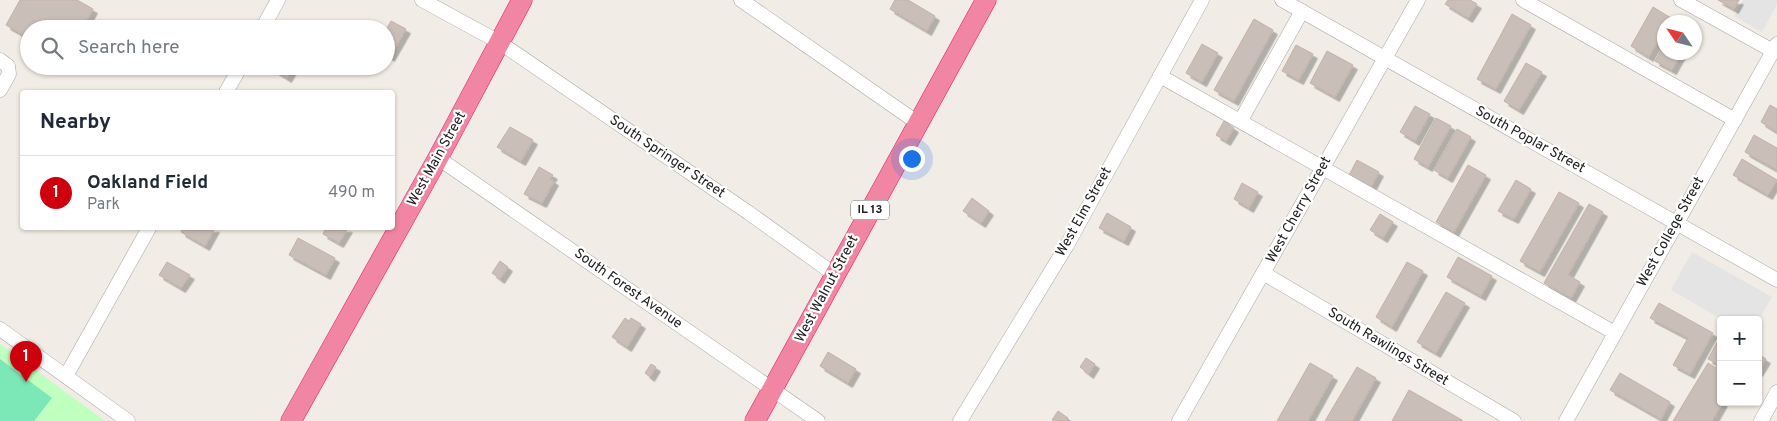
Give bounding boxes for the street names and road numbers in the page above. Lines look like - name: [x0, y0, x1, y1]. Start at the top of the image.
- street label: South Poplar Street: [1472, 103, 1588, 177]
- street label: West Main Street: [404, 109, 470, 209]
- street label: South Springer Street: [606, 112, 728, 202]
- street label: West Cherry Street: [1263, 154, 1335, 266]
- street label: West Elm Street: [1052, 164, 1116, 260]
- street label: West College Street: [1634, 174, 1708, 290]
- road number: IL 13: [851, 200, 889, 220]
- street label: West Walnut Street: [792, 233, 862, 345]
- street label: South Forest Avenue: [571, 245, 685, 333]
- street label: South Rawlings Street: [1324, 304, 1452, 390]

